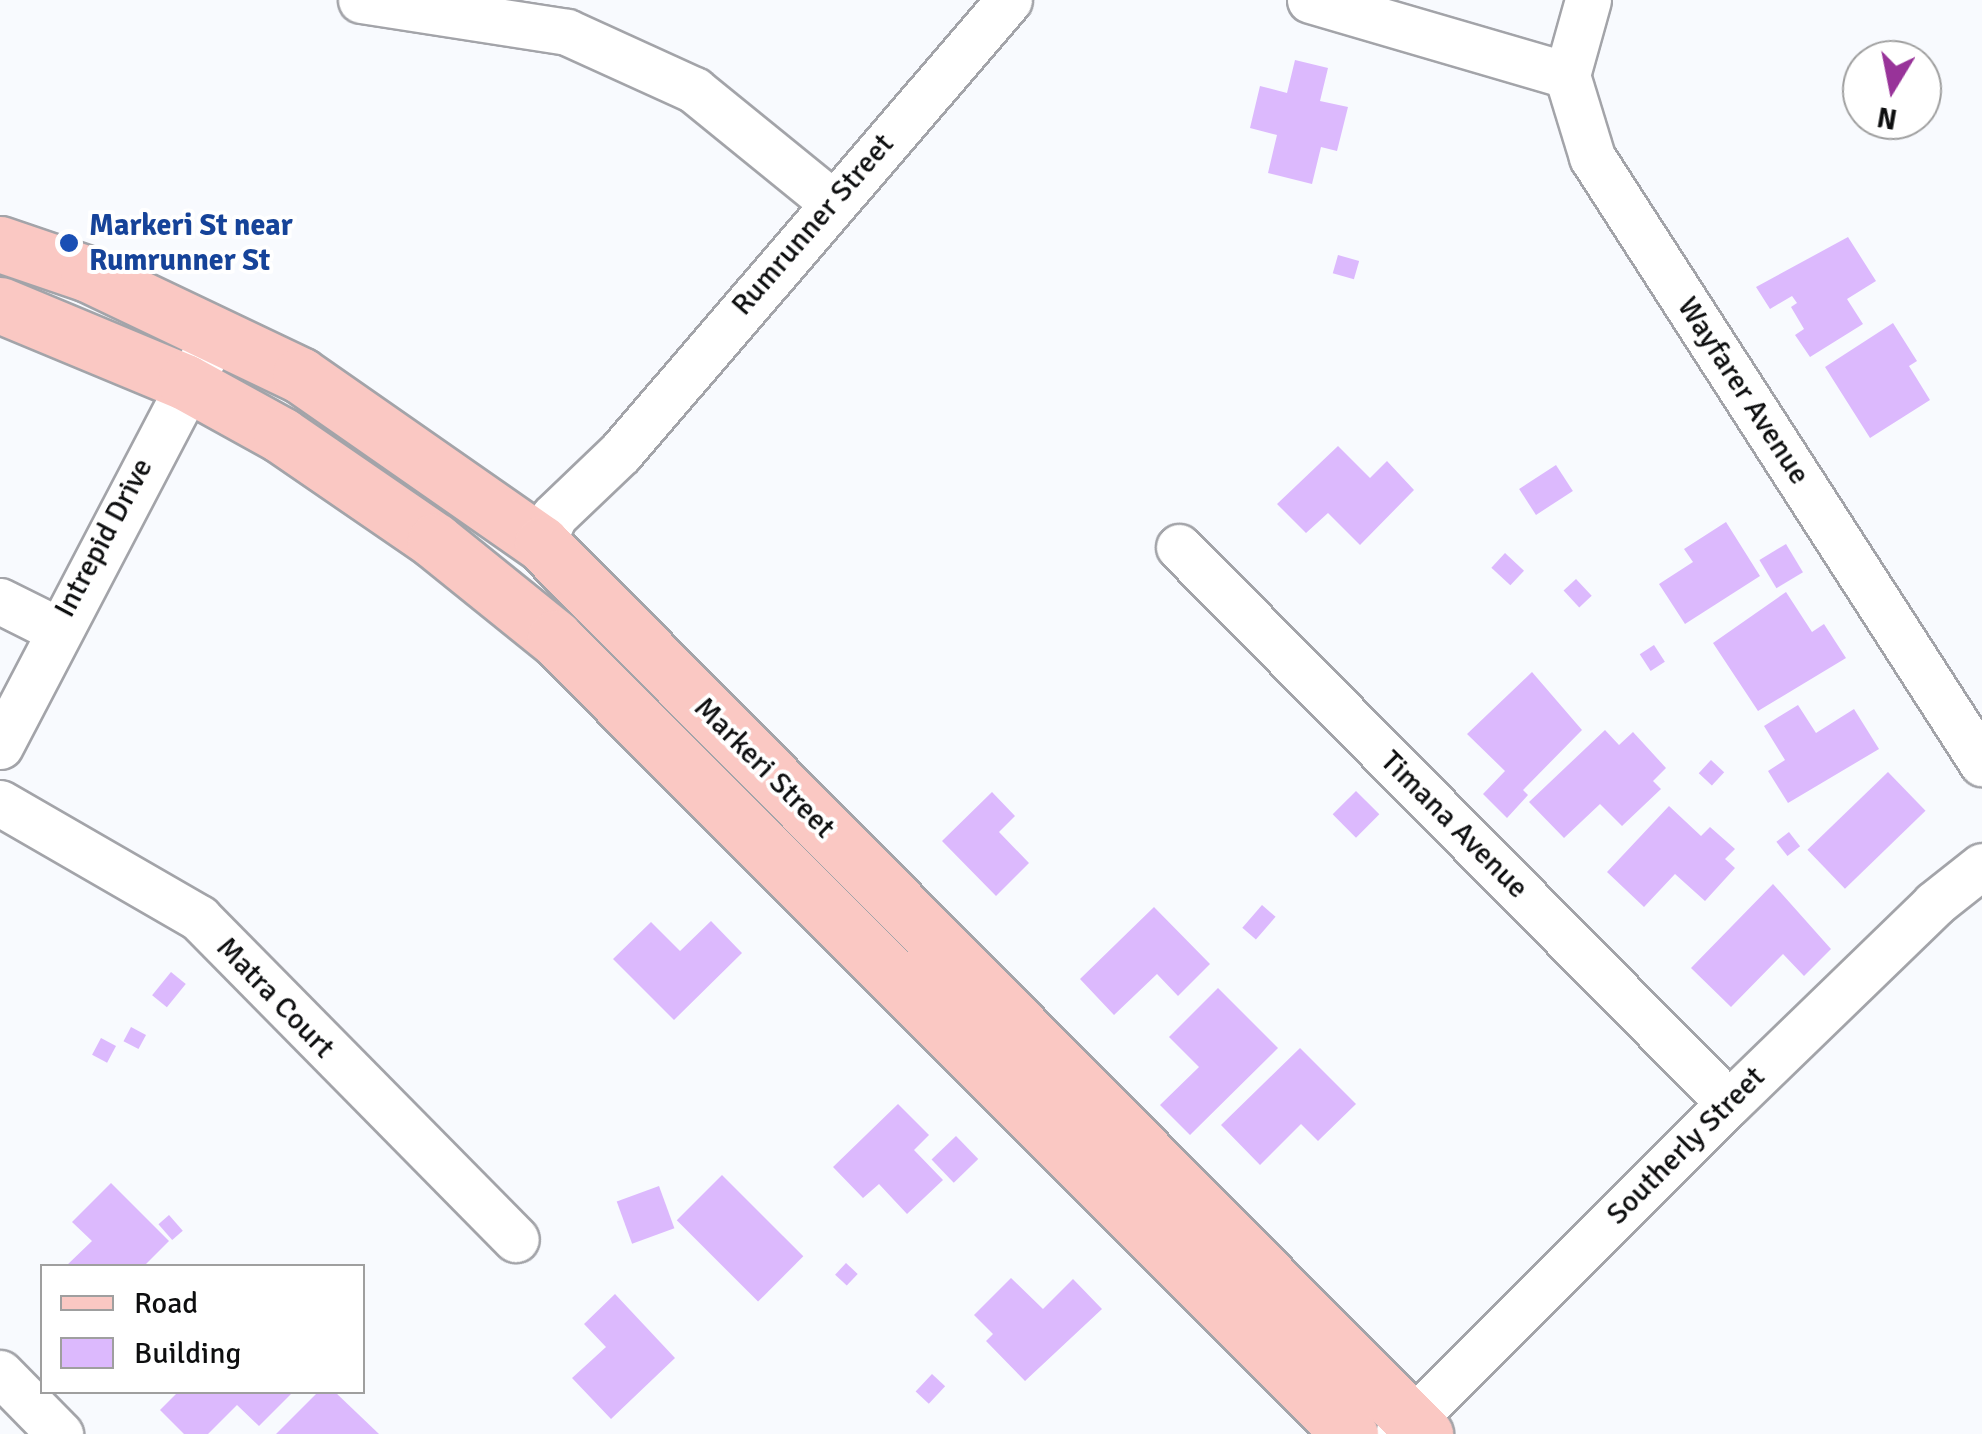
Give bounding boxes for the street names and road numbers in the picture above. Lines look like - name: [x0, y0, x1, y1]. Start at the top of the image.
- street label: Rumrunner Street: [724, 127, 902, 323]
- street label: Wayfarer Avenue: [1669, 291, 1817, 491]
- street label: Intrepid Drive: [47, 452, 161, 624]
- street label: Markeri Street: [686, 690, 842, 846]
- street label: Timana Avenue: [1373, 744, 1535, 906]
- street label: Matra Court: [208, 930, 342, 1066]
- street label: Southerly Street: [1599, 1059, 1773, 1233]

